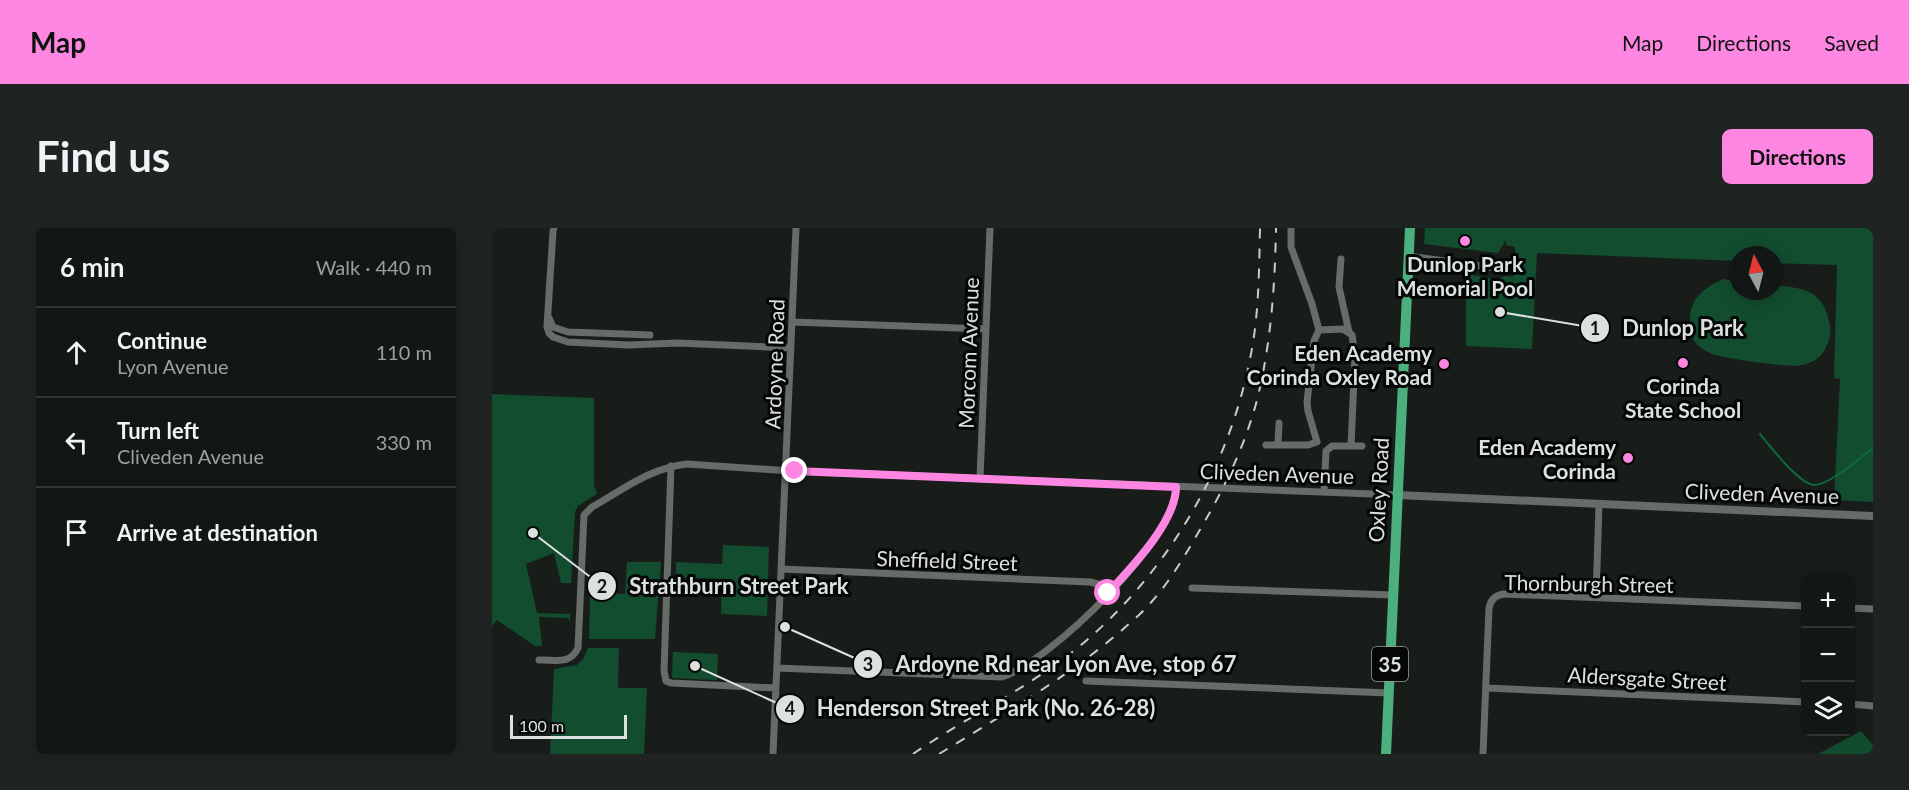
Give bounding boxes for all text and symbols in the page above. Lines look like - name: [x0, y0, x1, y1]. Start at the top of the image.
- text: Map: [30, 25, 86, 59]
- text: Map: [1622, 30, 1663, 55]
- text: Directions: [1696, 30, 1791, 55]
- text: Saved: [1824, 30, 1879, 55]
- button: Directions: [1722, 129, 1873, 184]
- text: Find us: [36, 131, 170, 181]
- marker: Dunlop Park Memorial Pool: [1458, 234, 1472, 248]
- north arrow: [1729, 246, 1783, 300]
- text: 6 min: [60, 251, 124, 283]
- place label: Dunlop Park Memorial Pool: [1397, 251, 1533, 300]
- text: Walk · 440 m: [316, 255, 432, 279]
- street label: Morcom Avenue: [953, 277, 983, 429]
- street label: Ardoyne Road: [759, 298, 789, 430]
- callout: Dunlop Park: [1580, 308, 1756, 348]
- text: Dunlop Park: [1622, 314, 1744, 341]
- text: 1: [1590, 317, 1600, 339]
- text: Continue: [117, 327, 207, 354]
- icon: ahead: [60, 336, 93, 369]
- text: 110 m: [376, 340, 432, 364]
- place label: Eden Academy Corinda Oxley Road: [1247, 340, 1433, 389]
- text: Lyon Avenue: [117, 354, 229, 378]
- marker: Corinda State School: [1676, 356, 1690, 370]
- marker: Eden Academy Corinda Oxley Road: [1437, 357, 1451, 371]
- place label: Corinda State School: [1625, 373, 1741, 422]
- text: Turn left: [117, 417, 199, 444]
- icon: left: [60, 426, 93, 459]
- text: 330 m: [376, 430, 432, 454]
- place label: Eden Academy Corinda: [1478, 434, 1617, 483]
- street label: Oxley Road: [1363, 437, 1393, 543]
- text: Cliveden Avenue: [117, 444, 264, 468]
- marker: Eden Academy Corinda: [1621, 451, 1635, 465]
- route end: [781, 457, 807, 483]
- street label: Cliveden Avenue: [1199, 458, 1355, 488]
- street label: Cliveden Avenue: [1684, 478, 1840, 508]
- icon: arrive: [60, 516, 93, 549]
- text: Arrive at destination: [117, 519, 318, 546]
- street label: Sheffield Street: [876, 545, 1018, 575]
- callout: Strathburn Street Park: [587, 566, 861, 606]
- street label: Thornburgh Street: [1504, 569, 1674, 597]
- text: Strathburn Street Park: [629, 572, 849, 599]
- map controls: [1801, 574, 1855, 736]
- button: +: [1801, 574, 1855, 628]
- text: 2: [597, 575, 607, 597]
- route start: [1094, 579, 1120, 605]
- button: −: [1801, 628, 1855, 682]
- callout: Ardoyne Rd near Lyon Ave, stop 67: [853, 644, 1249, 684]
- road number: 35: [1372, 647, 1408, 681]
- text: Ardoyne Rd near Lyon Ave, stop 67: [895, 650, 1237, 677]
- text: 3: [863, 653, 873, 675]
- street label: Aldersgate Street: [1567, 661, 1728, 695]
- button: layers: [1801, 682, 1855, 736]
- callout: Henderson Street Park (No. 26-28): [775, 689, 1168, 729]
- text: Henderson Street Park (No. 26-28): [817, 694, 1155, 721]
- text: 4: [785, 697, 795, 719]
- scale bar: [510, 712, 627, 739]
- text: 100 m: [519, 716, 564, 735]

